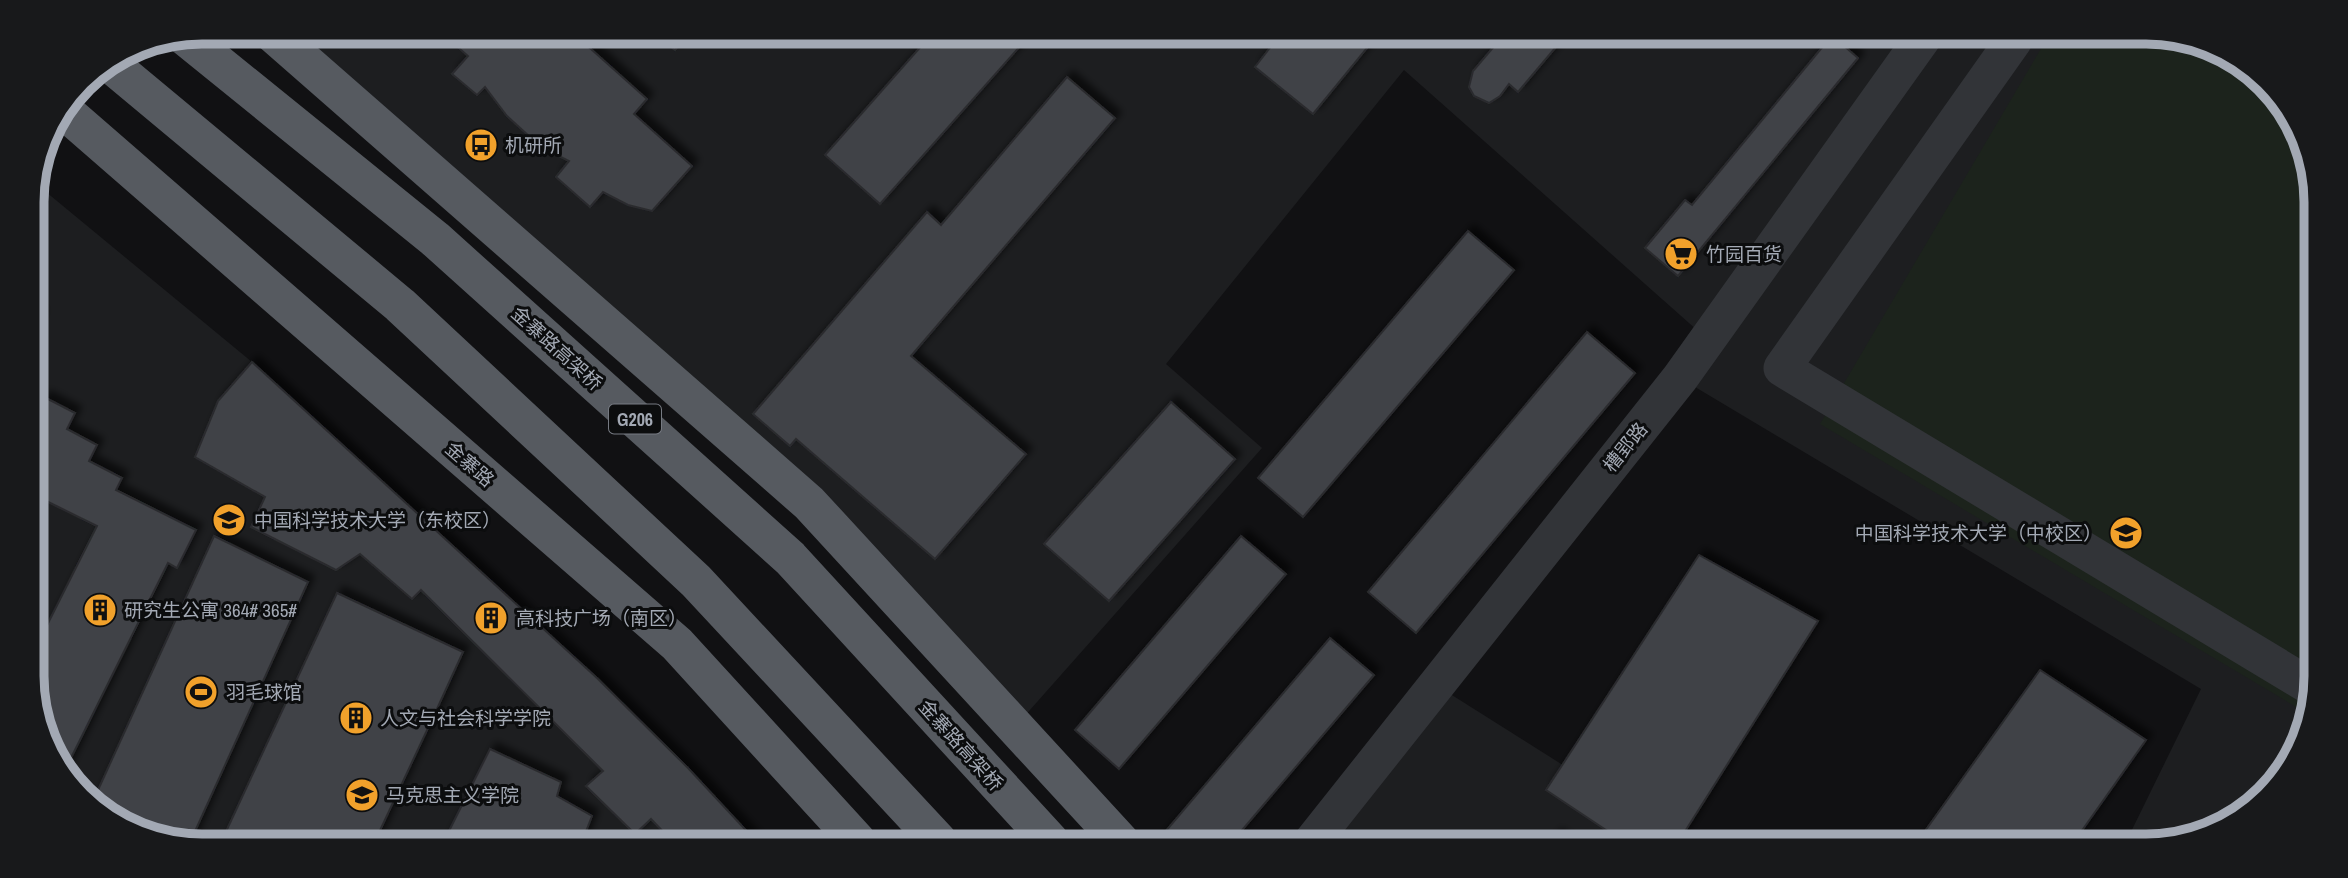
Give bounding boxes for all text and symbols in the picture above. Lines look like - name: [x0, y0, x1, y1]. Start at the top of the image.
- bus stop icon: 机研所: [462, 126, 500, 164]
- place label: 机研所: [505, 132, 562, 158]
- supermarket icon: 竹园百货: [1662, 235, 1700, 273]
- place label: 竹园百货: [1706, 241, 1782, 267]
- street label: 金寨路高架桥: [506, 300, 608, 396]
- road number: G206: [609, 404, 661, 433]
- street label: 槽郢路: [1597, 417, 1653, 477]
- street label: 金寨路: [440, 435, 500, 493]
- school or university icon: 中国科学技术大学（东校区）: [210, 501, 248, 539]
- place label: 中国科学技术大学（东校区）: [254, 507, 501, 533]
- school or university icon: 中国科学技术大学（中校区）: [2107, 514, 2145, 552]
- place label: 中国科学技术大学（中校区）: [1855, 520, 2102, 546]
- building icon: 研究生公寓 364# 365#: [81, 591, 119, 629]
- place label: 研究生公寓 364# 365#: [124, 597, 297, 623]
- building icon: 高科技广场（南区）: [472, 599, 510, 637]
- place label: 高科技广场（南区）: [516, 605, 687, 631]
- sports icon: 羽毛球馆: [182, 673, 220, 711]
- place label: 羽毛球馆: [226, 679, 302, 705]
- street label: 金寨路高架桥: [913, 694, 1009, 796]
- building icon: 人文与社会科学学院: [337, 699, 375, 737]
- place label: 人文与社会科学学院: [380, 705, 551, 731]
- school or university icon: 马克思主义学院: [343, 776, 381, 814]
- place label: 马克思主义学院: [386, 782, 519, 808]

